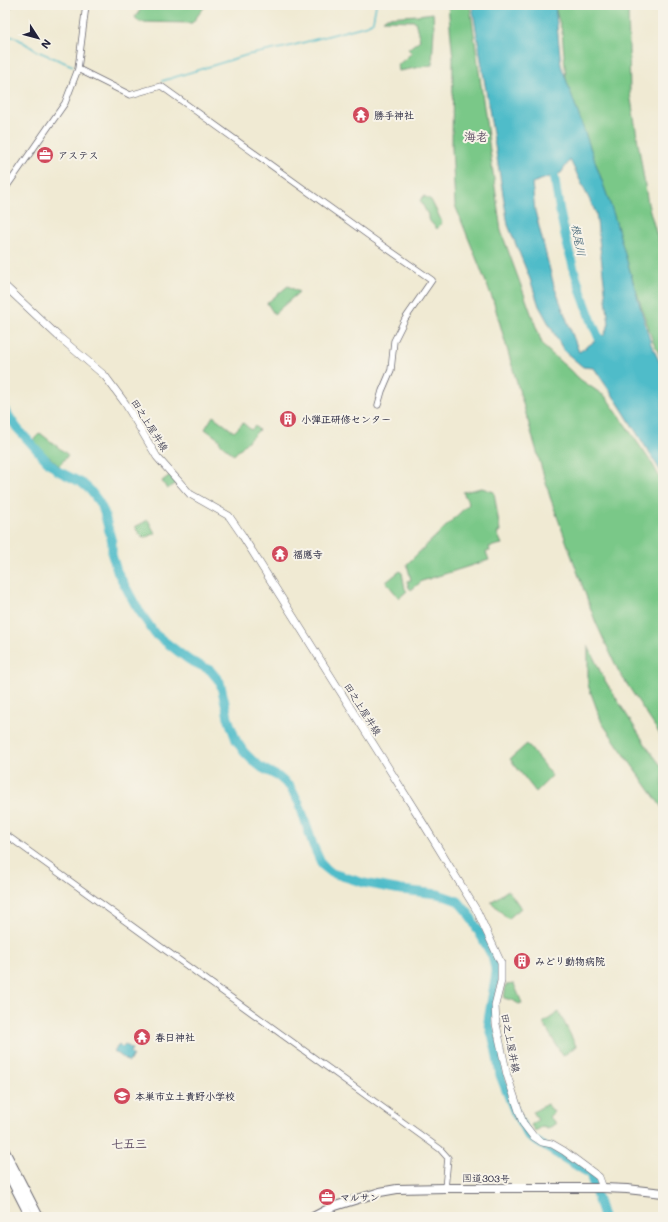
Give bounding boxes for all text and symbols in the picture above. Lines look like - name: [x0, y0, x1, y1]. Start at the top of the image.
- north arrow: [18, 18, 58, 58]
- text: N: [38, 36, 55, 52]
- temple icon: 勝手神社: [351, 105, 371, 125]
- place label: 勝手神社: [374, 108, 414, 122]
- district label: 海老: [464, 128, 488, 144]
- office icon: アステス: [35, 145, 55, 165]
- place label: アステス: [58, 148, 99, 162]
- water label: 根尾川: [568, 222, 590, 258]
- street label: 田之上屋井線: [128, 396, 172, 454]
- building icon: 小弾正研修センター: [278, 409, 298, 429]
- place label: 小弾正研修センター: [301, 412, 391, 426]
- temple icon: 福應寺: [270, 544, 290, 564]
- place label: 福應寺: [293, 547, 323, 561]
- street label: 田之上屋井線: [341, 680, 385, 738]
- building icon: みどり動物病院: [512, 951, 532, 971]
- place label: みどり動物病院: [535, 954, 605, 968]
- street label: 田之上屋井線: [498, 1012, 524, 1074]
- temple icon: 春日神社: [132, 1027, 152, 1047]
- place label: 春日神社: [155, 1030, 195, 1044]
- school or university icon: 本巣市立土貴野小学校: [112, 1086, 132, 1106]
- place label: 本巣市立土貴野小学校: [135, 1089, 235, 1103]
- district label: 七五三: [111, 1135, 147, 1151]
- street label: 国道303号: [462, 1171, 510, 1185]
- office icon: マルサン: [317, 1187, 337, 1207]
- place label: マルサン: [340, 1190, 380, 1204]

